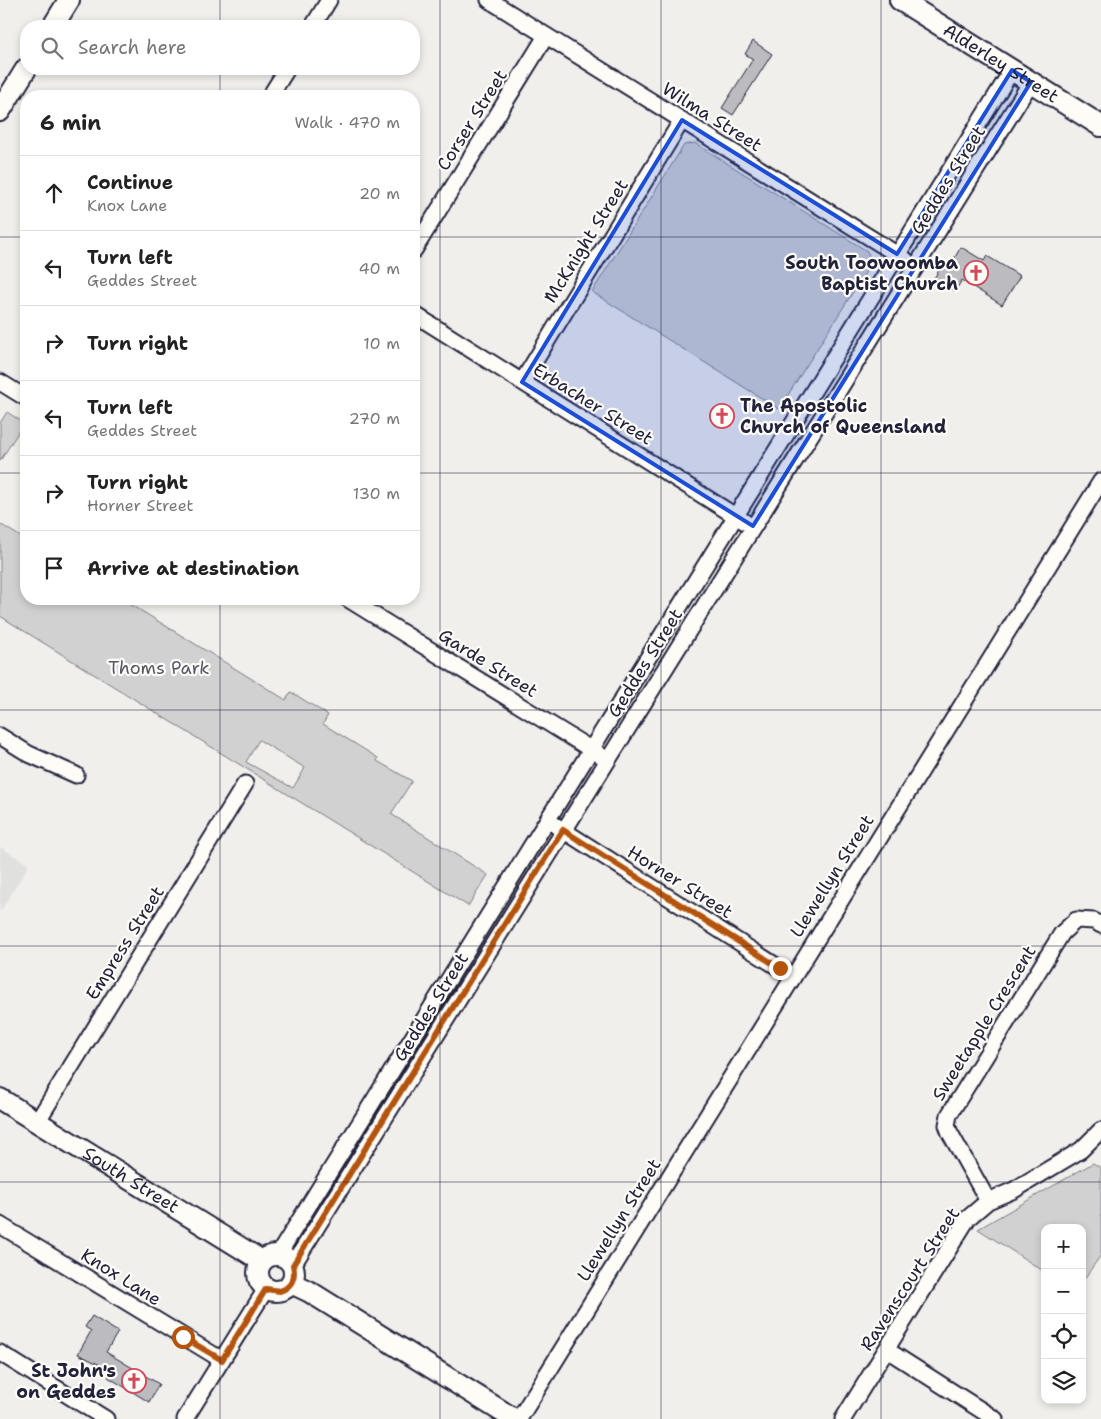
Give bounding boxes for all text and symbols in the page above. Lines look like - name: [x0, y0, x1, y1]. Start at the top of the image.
- street label: Alderley Street: [938, 18, 1063, 109]
- search box: [20, 20, 420, 75]
- icon: search: [38, 34, 66, 62]
- text: Search here: [78, 35, 187, 60]
- street label: Corser Street: [431, 65, 513, 175]
- street label: Wilma Street: [658, 77, 767, 157]
- text: 6 min: [40, 109, 101, 137]
- text: Walk · 470 m: [295, 112, 400, 133]
- street label: Geddes Street: [905, 121, 991, 239]
- text: Continue: [87, 170, 173, 195]
- street label: McKnight Street: [538, 174, 634, 307]
- icon: ahead: [40, 179, 68, 207]
- text: 20 m: [359, 183, 400, 204]
- text: Knox Lane: [87, 195, 167, 216]
- text: Turn left: [87, 245, 173, 270]
- place label: South Toowoomba Baptist Church: [785, 251, 959, 296]
- icon: left: [40, 254, 68, 282]
- text: 40 m: [358, 258, 400, 279]
- church icon: South Toowoomba Baptist Church: [963, 260, 989, 286]
- text: Geddes Street: [87, 270, 197, 291]
- icon: right: [40, 329, 68, 357]
- text: Turn right: [87, 331, 188, 356]
- text: 10 m: [363, 333, 400, 354]
- street label: Erbacher Street: [528, 357, 658, 451]
- place label: The Apostolic Church of Queensland: [740, 394, 946, 439]
- text: Turn left: [87, 395, 173, 420]
- church icon: The Apostolic Church of Queensland: [709, 403, 735, 429]
- icon: left: [40, 404, 68, 432]
- text: 270 m: [349, 408, 400, 429]
- text: Geddes Street: [87, 420, 197, 441]
- text: Turn right: [87, 470, 188, 495]
- icon: right: [40, 479, 68, 507]
- text: 130 m: [353, 483, 400, 504]
- text: Horner Street: [87, 495, 194, 516]
- icon: arrive: [40, 554, 68, 582]
- text: Arrive at destination: [87, 556, 299, 581]
- street label: Geddes Street: [602, 604, 688, 722]
- street label: Garde Street: [434, 623, 542, 703]
- park label: Thoms Park: [108, 656, 210, 680]
- street label: Llewellyn Street: [785, 810, 880, 942]
- street label: Horner Street: [623, 840, 737, 924]
- street label: Empress Street: [80, 881, 170, 1005]
- street label: Sweetapple Crescent: [926, 941, 1042, 1105]
- street label: Geddes Street: [388, 948, 474, 1066]
- route end: [769, 957, 792, 980]
- street label: South Street: [78, 1141, 184, 1219]
- street label: Llewellyn Street: [572, 1154, 667, 1286]
- street label: Ravenscourt Street: [855, 1203, 965, 1355]
- map controls: [1041, 1224, 1086, 1404]
- button: +: [1041, 1224, 1086, 1269]
- street label: Knox Lane: [76, 1243, 166, 1311]
- button: −: [1041, 1269, 1086, 1314]
- button: locate: [1041, 1314, 1086, 1359]
- route start: [172, 1326, 195, 1349]
- place label: St John's on Geddes: [16, 1359, 116, 1404]
- button: layers: [1041, 1359, 1086, 1404]
- church icon: St John's on Geddes: [121, 1368, 147, 1394]

